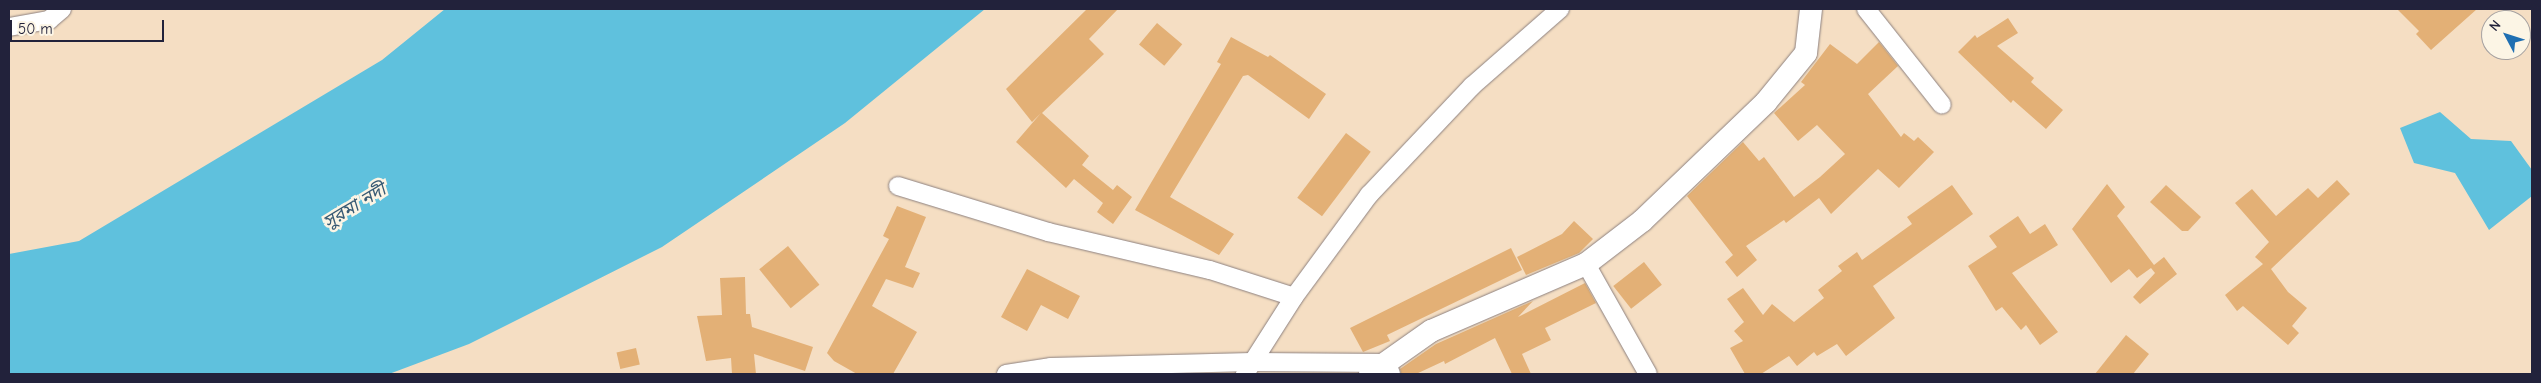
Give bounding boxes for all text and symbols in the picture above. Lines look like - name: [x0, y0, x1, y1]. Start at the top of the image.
- scale bar: [12, 10, 166, 42]
- north arrow: [2481, 10, 2531, 60]
- text: N: [2485, 17, 2504, 35]
- text: 50 m: [18, 20, 53, 38]
- water label: সুরমা নদী: [320, 180, 390, 234]

